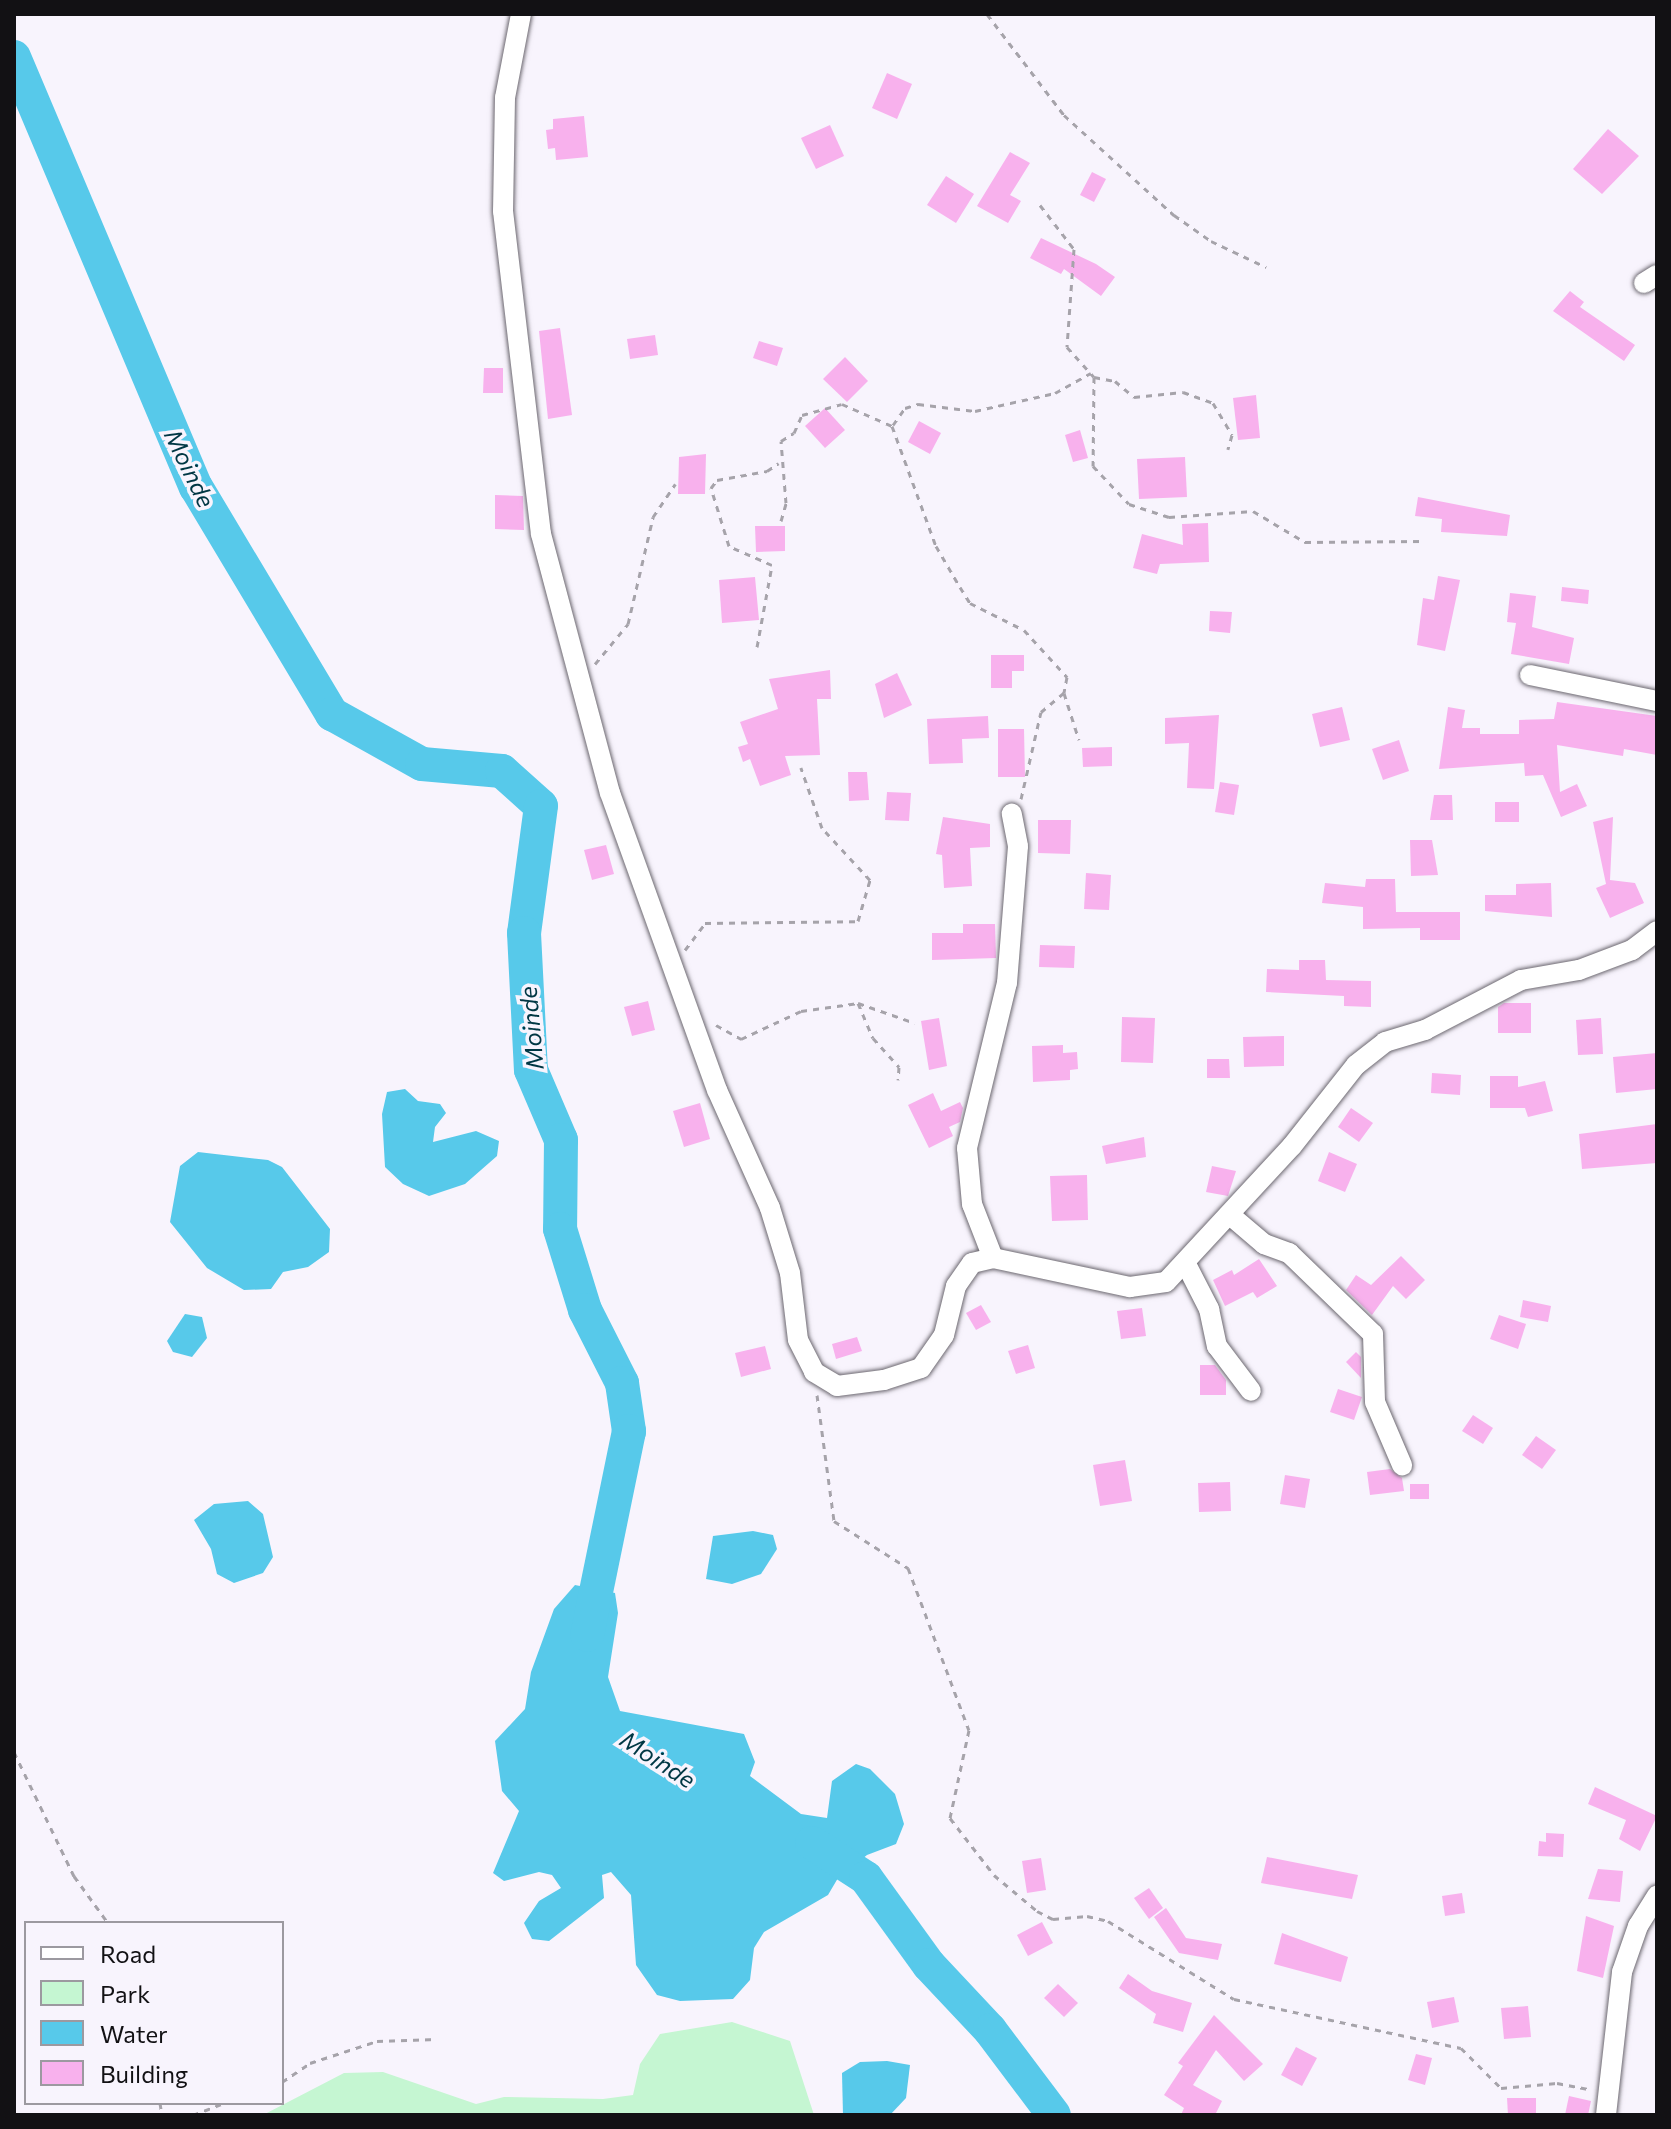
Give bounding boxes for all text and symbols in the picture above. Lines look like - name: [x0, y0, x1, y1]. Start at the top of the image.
- water label: Moinde: [159, 424, 221, 512]
- water label: Moinde: [513, 985, 549, 1071]
- water label: Moinde: [615, 1724, 701, 1794]
- legend: [24, 1921, 284, 2105]
- text: Road: [100, 1939, 156, 1968]
- text: Park: [100, 1979, 150, 2008]
- text: Water: [100, 2019, 168, 2048]
- text: Building: [100, 2059, 188, 2088]

